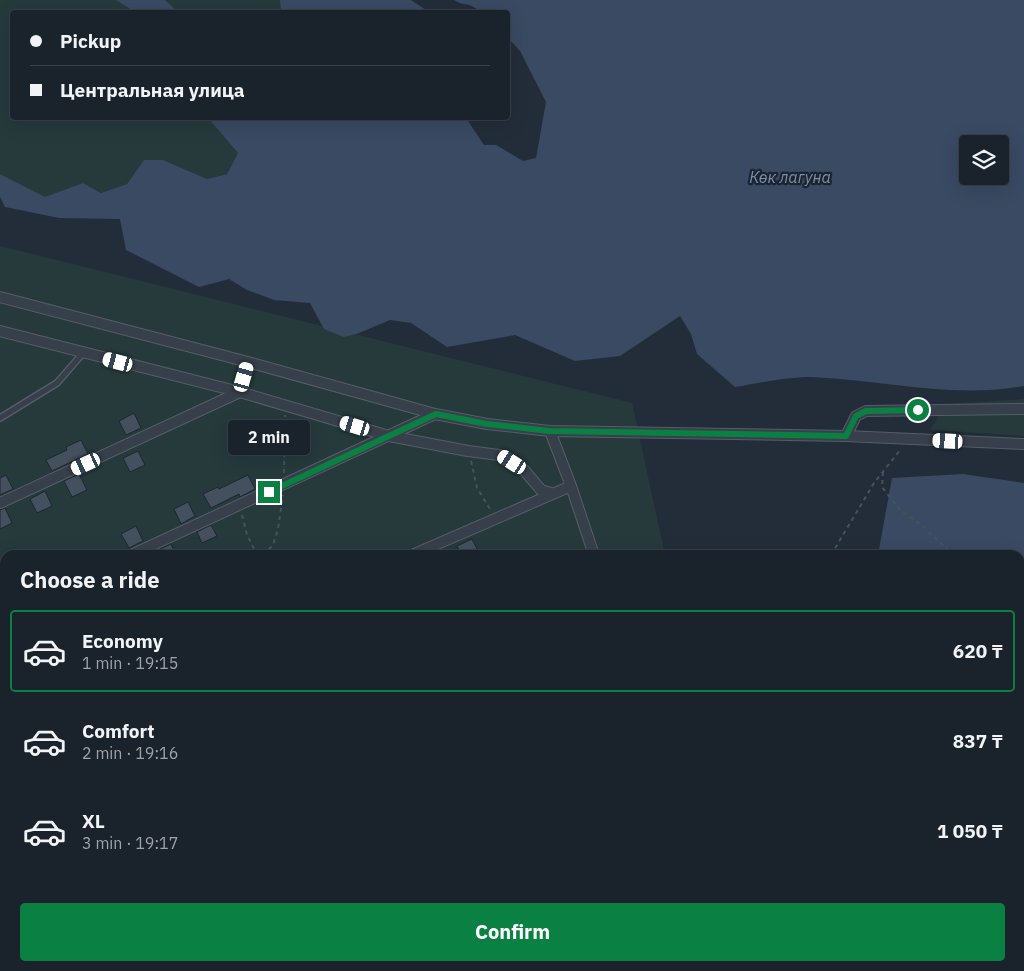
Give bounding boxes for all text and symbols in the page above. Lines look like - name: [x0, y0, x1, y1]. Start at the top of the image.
- text: Pickup: [60, 29, 121, 53]
- text: Центральная улица: [60, 78, 245, 102]
- map controls: [959, 135, 1009, 185]
- button: layers: [959, 135, 1009, 185]
- water label: Көк лагуна: [749, 167, 831, 187]
- car: [101, 351, 134, 373]
- car: [232, 361, 255, 393]
- route start: [907, 399, 929, 421]
- car: [338, 414, 371, 438]
- callout: 2 min: [228, 420, 310, 454]
- text: 2 min: [248, 427, 290, 447]
- car: [932, 433, 963, 449]
- car: [495, 448, 528, 476]
- car: [69, 451, 102, 477]
- route end: [258, 481, 280, 503]
- text: Choose a ride: [20, 565, 160, 594]
- icon: car: [22, 629, 67, 674]
- text: Economy: [82, 629, 163, 653]
- text: 620 ₸: [953, 639, 1003, 663]
- text: 1 min · 19:15: [82, 653, 178, 673]
- icon: car: [22, 719, 67, 764]
- text: Comfort: [82, 719, 155, 743]
- text: 837 ₸: [953, 729, 1003, 753]
- text: 2 min · 19:16: [82, 743, 178, 763]
- icon: car: [22, 809, 67, 854]
- text: XL: [82, 809, 105, 833]
- text: 1 050 ₸: [937, 819, 1003, 843]
- text: 3 min · 19:17: [82, 833, 178, 853]
- button: Confirm: [20, 903, 1005, 961]

